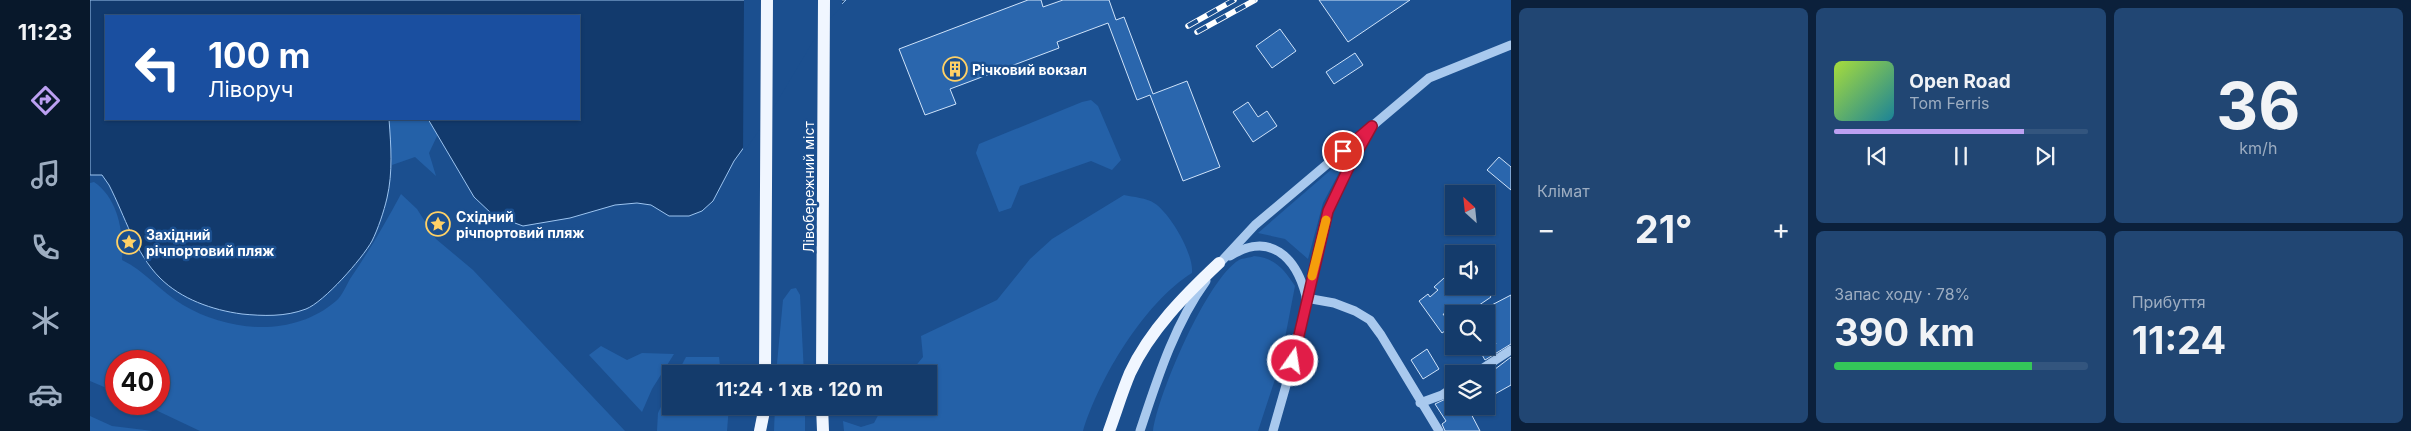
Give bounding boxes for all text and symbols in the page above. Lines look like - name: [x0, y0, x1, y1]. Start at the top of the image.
- text: 11:23: [18, 19, 72, 45]
- text: 100 m: [208, 34, 311, 76]
- icon: left: [125, 35, 190, 100]
- building icon: Річковий вокзал: [942, 56, 968, 82]
- place label: Річковий вокзал: [972, 61, 1087, 78]
- text: 36: [2216, 66, 2300, 145]
- text: Open Road: [1909, 70, 2011, 93]
- text: Ліворуч: [208, 76, 293, 102]
- icon: directions: [28, 83, 63, 118]
- text: Tom Ferris: [1909, 93, 1990, 113]
- street label: Лівобережний міст: [800, 121, 817, 253]
- pin: [1322, 130, 1364, 172]
- icon: arrive: [1329, 137, 1357, 165]
- text: km/h: [2239, 138, 2277, 158]
- icon: previous: [1863, 142, 1891, 170]
- icon: pause: [1947, 142, 1975, 170]
- icon: next: [2031, 142, 2059, 170]
- icon: music: [28, 157, 63, 192]
- text: Клімат: [1537, 181, 1590, 201]
- north arrow: [1445, 185, 1495, 235]
- map controls: [1445, 185, 1495, 415]
- text: 21°: [1635, 206, 1693, 252]
- place label: Східний річпортовий пляж: [456, 208, 584, 241]
- place icon: Східний річпортовий пляж: [425, 211, 451, 237]
- text: −: [1537, 212, 1556, 246]
- text: +: [1772, 212, 1790, 246]
- place label: Західний річпортовий пляж: [146, 226, 274, 259]
- place icon: Західний річпортовий пляж: [116, 229, 142, 255]
- icon: phone: [28, 230, 63, 265]
- button: sound: [1445, 245, 1495, 295]
- text: Запас ходу · 78%: [1834, 284, 1970, 304]
- text: Прибуття: [2132, 292, 2206, 312]
- icon: climate: [28, 303, 63, 338]
- button: search: [1445, 305, 1495, 355]
- text: 390 km: [1834, 309, 1975, 355]
- text: 11:24: [2132, 317, 2226, 363]
- position arrow: [1266, 334, 1318, 386]
- speed limit sign: 40: [105, 350, 170, 415]
- button: layers: [1445, 365, 1495, 415]
- icon: car: [28, 377, 63, 412]
- text: 11:24 · 1 хв · 120 m: [716, 378, 883, 401]

